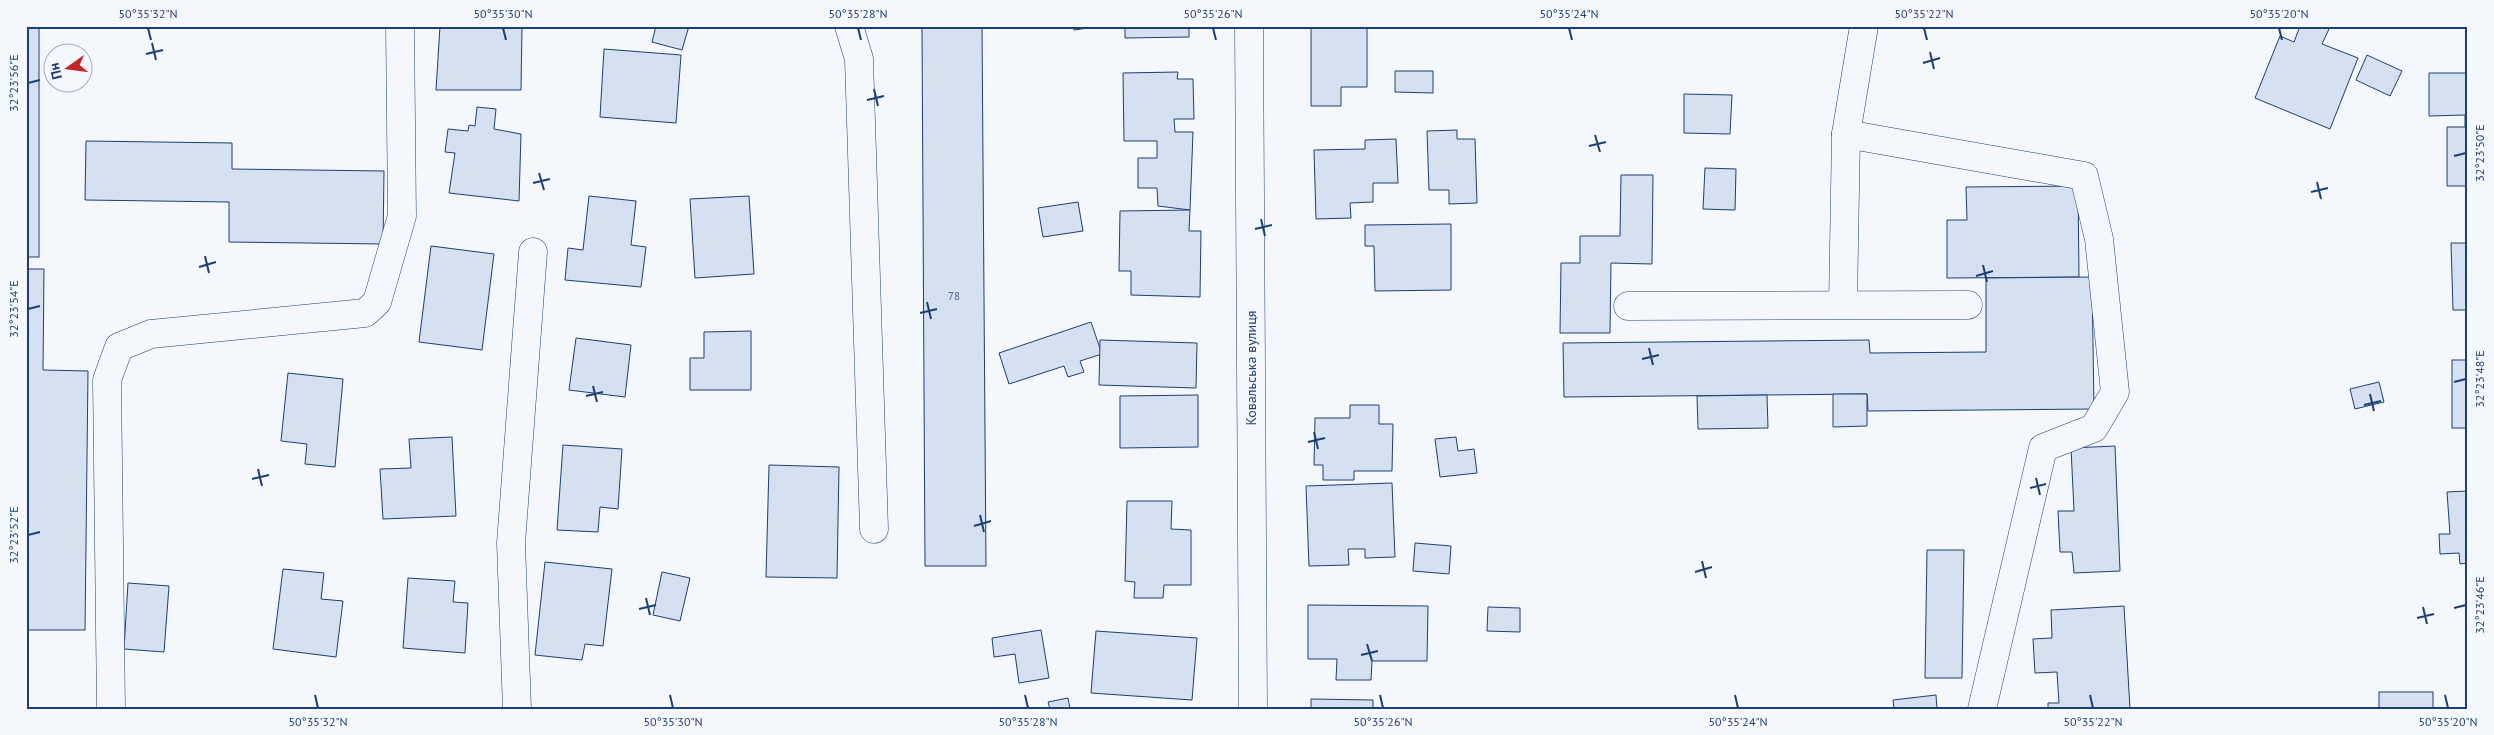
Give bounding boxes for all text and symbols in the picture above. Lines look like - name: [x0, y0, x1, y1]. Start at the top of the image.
- text: 50°35'32"N: [118, 6, 178, 21]
- text: 50°35'30"N: [473, 6, 533, 21]
- text: 50°35'28"N: [828, 6, 888, 21]
- text: 50°35'26"N: [1183, 6, 1243, 21]
- text: 50°35'24"N: [1539, 6, 1599, 21]
- text: 50°35'22"N: [1894, 6, 1954, 21]
- text: 50°35'20"N: [2249, 6, 2309, 21]
- north arrow: [42, 42, 92, 92]
- text: 32°23'56"E: [6, 54, 21, 112]
- text: Пн: [45, 61, 66, 81]
- text: 32°23'50"E: [2472, 124, 2487, 182]
- text: 32°23'54"E: [6, 280, 21, 338]
- house number: 78: [948, 289, 960, 303]
- street label: Ковальська вулиця: [1242, 311, 1260, 425]
- text: 32°23'48"E: [2472, 350, 2487, 408]
- text: 32°23'52"E: [6, 506, 21, 564]
- text: 32°23'46"E: [2472, 576, 2487, 634]
- text: 50°35'32"N: [288, 714, 348, 729]
- text: 50°35'30"N: [643, 714, 703, 729]
- text: 50°35'28"N: [998, 714, 1058, 729]
- text: 50°35'26"N: [1353, 714, 1413, 729]
- text: 50°35'24"N: [1708, 714, 1768, 729]
- text: 50°35'22"N: [2063, 714, 2123, 729]
- text: 50°35'20"N: [2418, 714, 2478, 729]

